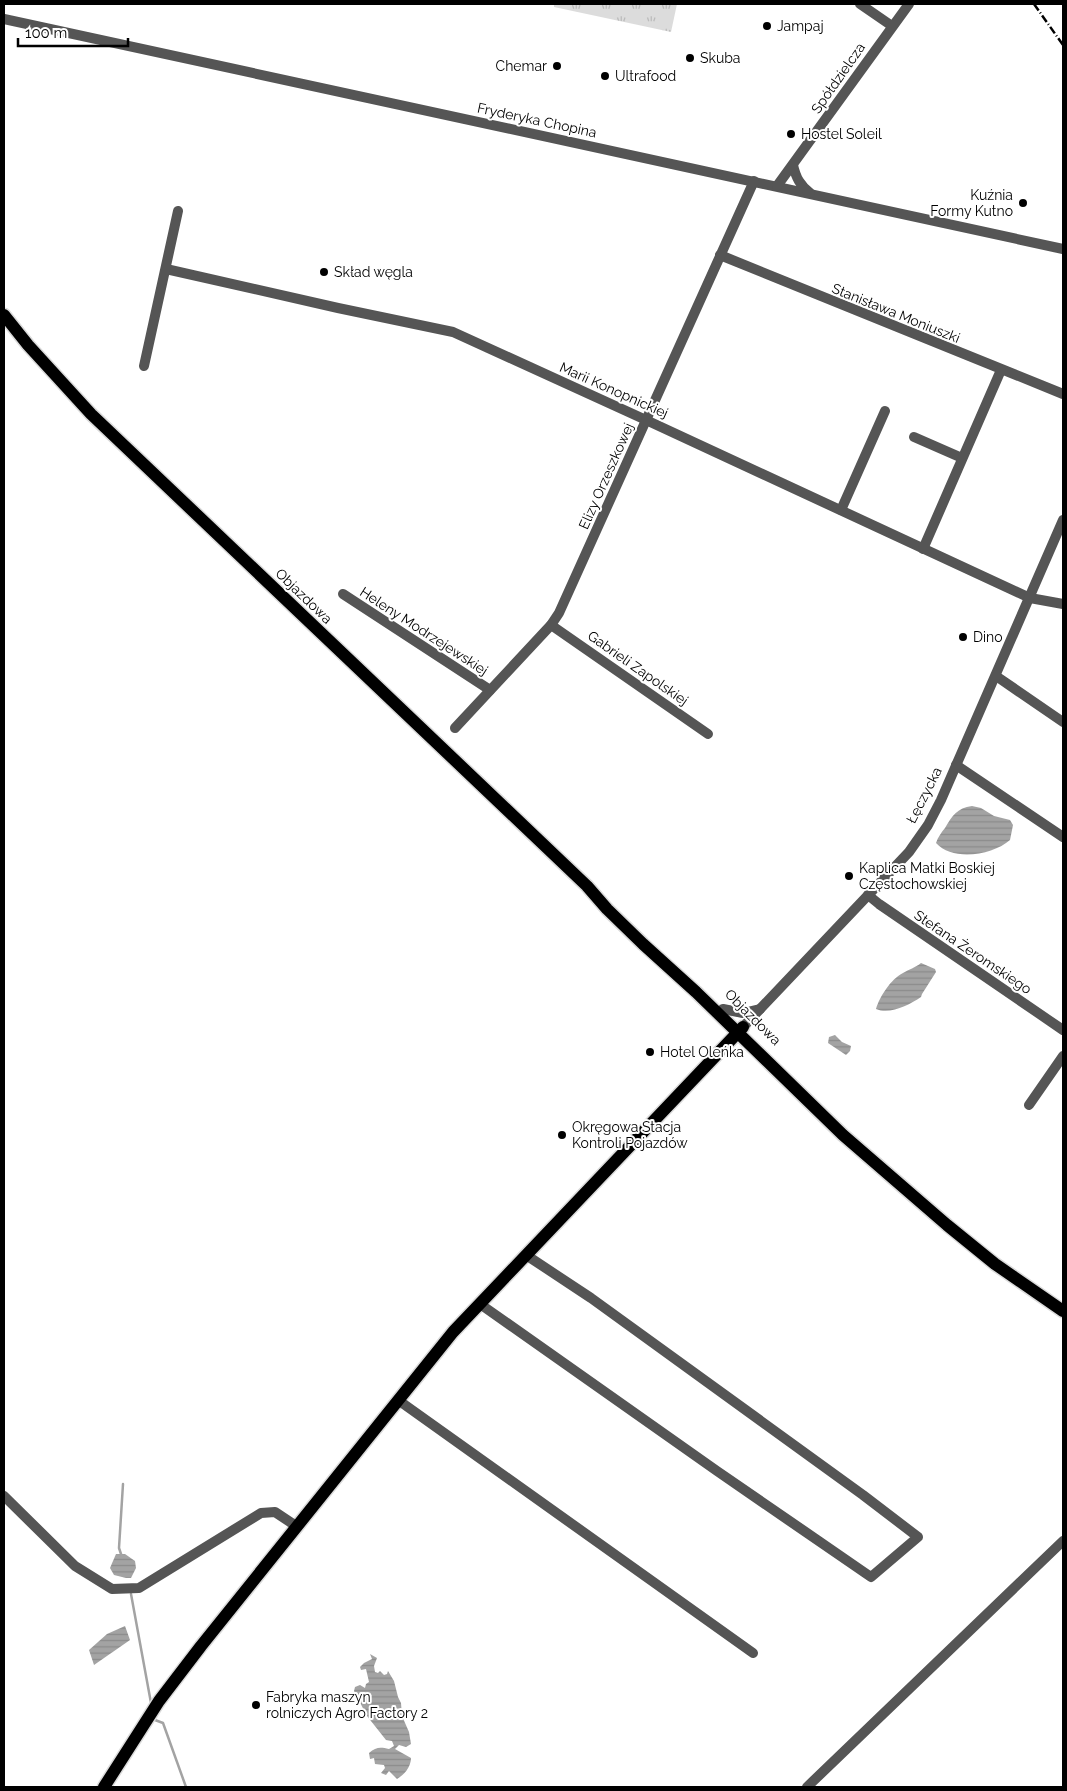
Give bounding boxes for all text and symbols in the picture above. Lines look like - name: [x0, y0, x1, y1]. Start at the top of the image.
- scale bar: [18, 15, 128, 47]
- place label: Jampaj: [777, 18, 824, 34]
- marker: Jampaj: [761, 20, 773, 32]
- text: 100 m: [25, 24, 67, 42]
- street label: Spółdzielcza: [808, 40, 868, 116]
- place label: Skuba: [700, 50, 741, 66]
- marker: Skuba: [684, 52, 696, 64]
- place label: Chemar: [496, 58, 547, 74]
- marker: Chemar: [551, 60, 563, 72]
- place label: Ultrafood: [615, 68, 676, 84]
- marker: Ultrafood: [599, 70, 611, 82]
- street label: Fryderyka Chopina: [476, 100, 598, 140]
- place label: Hostel Soleil: [801, 126, 882, 142]
- marker: Hostel Soleil: [785, 128, 797, 140]
- place label: Kuźnia Formy Kutno: [930, 187, 1013, 219]
- marker: Kuźnia Formy Kutno: [1017, 197, 1029, 209]
- place label: Skład węgla: [334, 264, 413, 280]
- marker: Skład węgla: [318, 266, 330, 278]
- street label: Stanisława Moniuszki: [830, 280, 962, 346]
- street label: Marii Konopnickiej: [557, 359, 671, 421]
- street label: Elizy Orzeszkowej: [575, 420, 637, 532]
- street label: Objazdowa: [272, 565, 336, 627]
- street label: Heleny Modrzejewskiej: [357, 584, 491, 678]
- street label: Gabrieli Zapolskiej: [585, 627, 691, 709]
- place label: Dino: [973, 629, 1003, 645]
- marker: Dino: [957, 631, 969, 643]
- street label: Łęczycka: [903, 764, 945, 826]
- place label: Kaplica Matki Boskiej Częstochowskiej: [859, 860, 995, 892]
- marker: Kaplica Matki Boskiej Częstochowskiej: [843, 870, 855, 882]
- street label: Stefana Żeromskiego: [911, 905, 1036, 997]
- street label: Objazdowa: [722, 986, 784, 1048]
- place label: Hotel Oleńka: [660, 1044, 744, 1060]
- marker: Hotel Oleńka: [644, 1046, 656, 1058]
- place label: Okręgowa Stacja Kontroli Pojazdów: [572, 1119, 688, 1151]
- marker: Okręgowa Stacja Kontroli Pojazdów: [556, 1129, 568, 1141]
- place label: Fabryka maszyn rolniczych Agro Factory 2: [266, 1689, 428, 1721]
- marker: Fabryka maszyn rolniczych Agro Factory 2: [250, 1699, 262, 1711]

